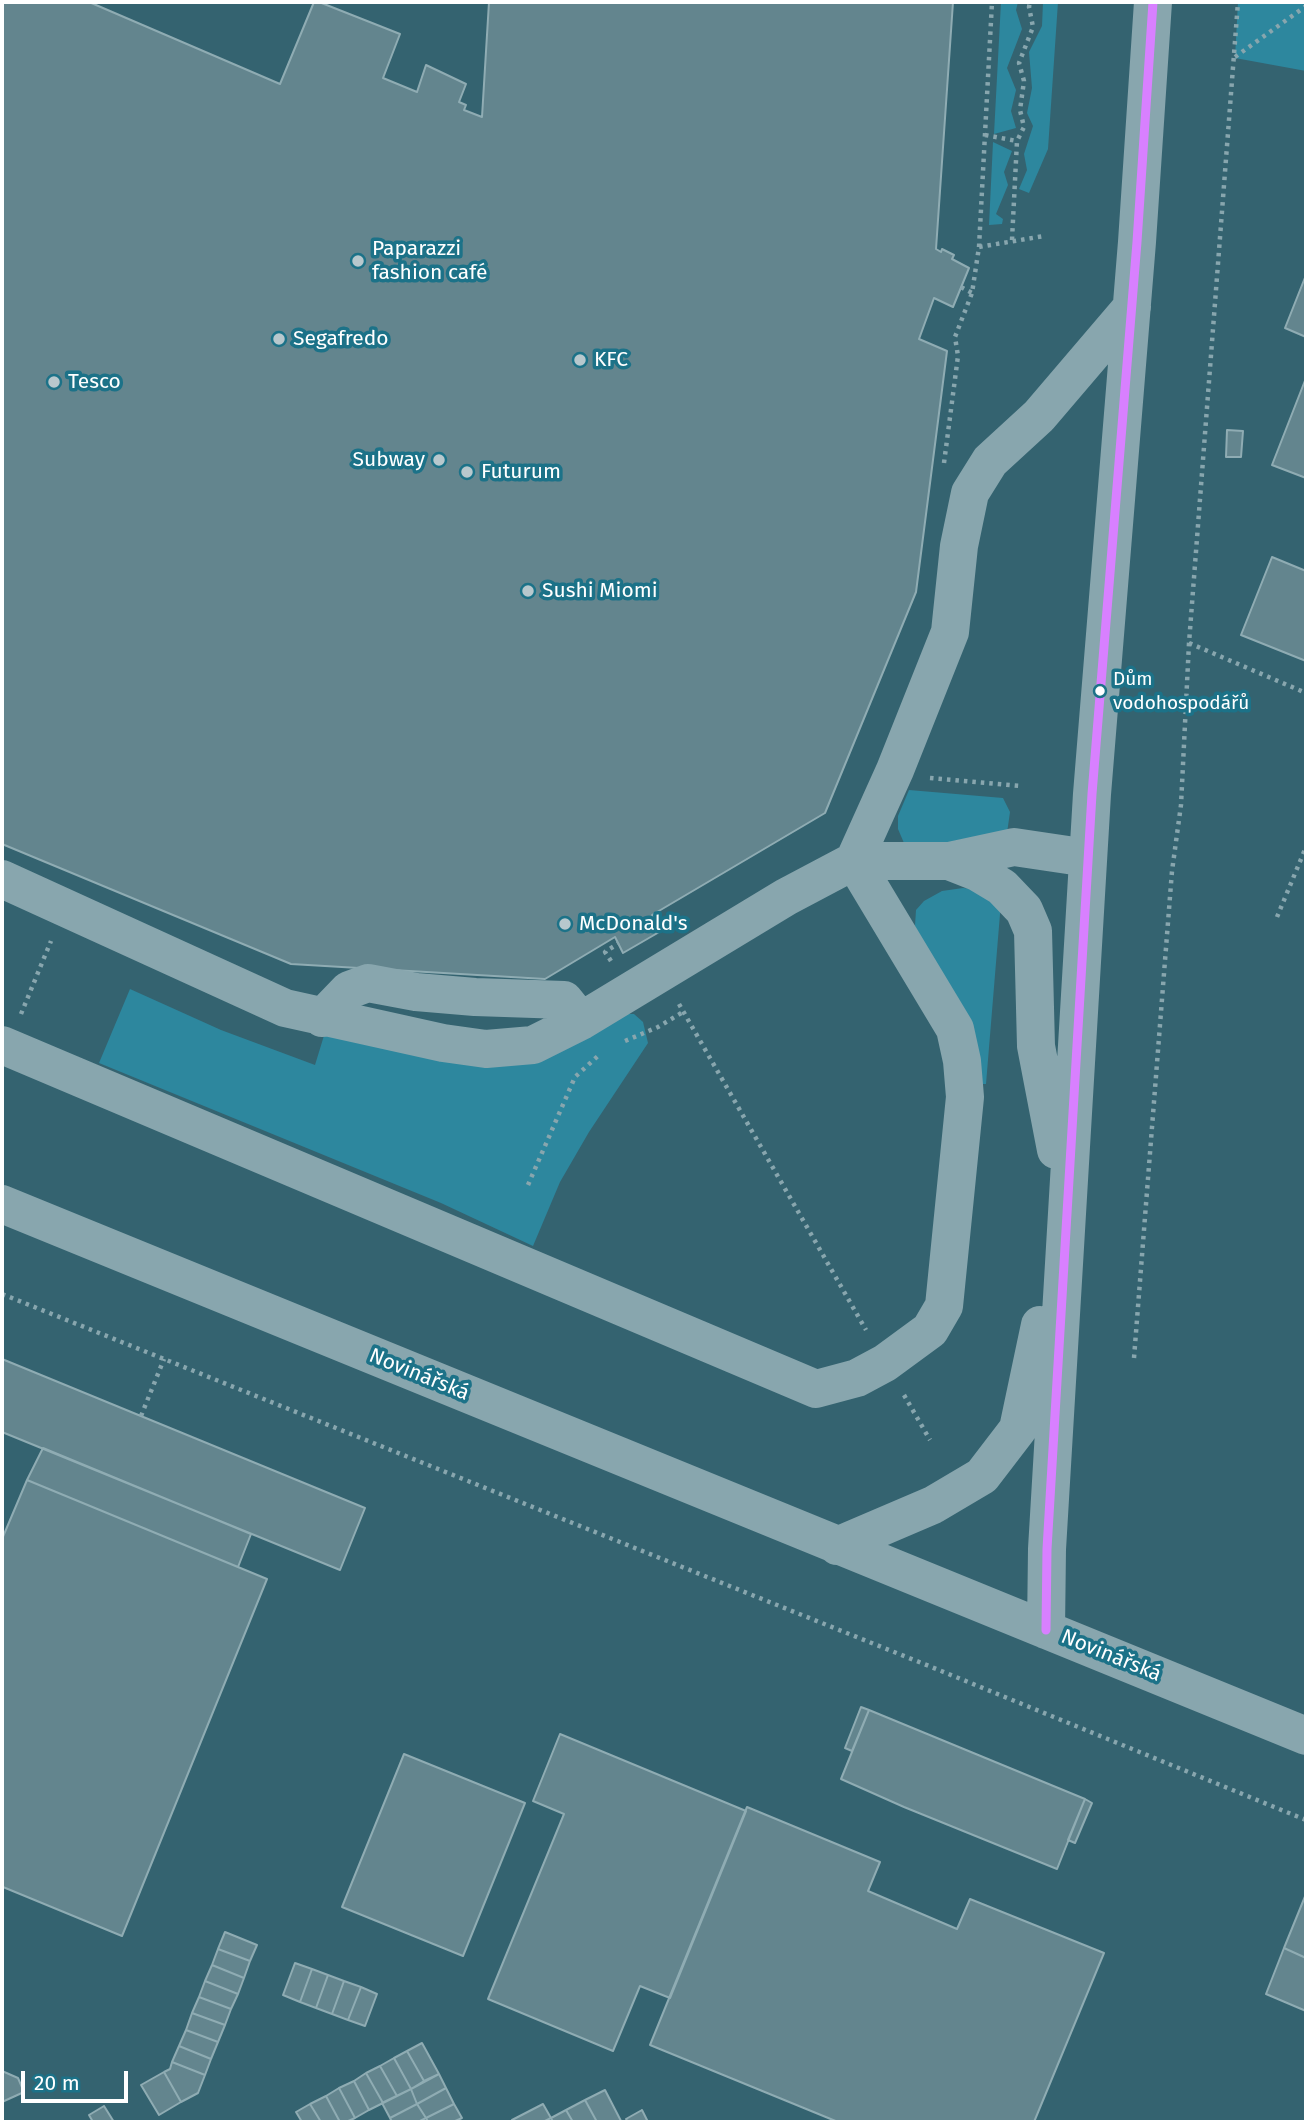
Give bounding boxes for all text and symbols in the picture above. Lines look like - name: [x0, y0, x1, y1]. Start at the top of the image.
- place label: Paparazzi fashion café: [372, 236, 487, 286]
- marker: Paparazzi fashion café: [350, 253, 366, 269]
- place label: Segafredo: [293, 326, 389, 352]
- marker: Segafredo: [271, 331, 287, 347]
- place label: KFC: [594, 347, 628, 373]
- marker: KFC: [572, 352, 588, 368]
- place label: Tesco: [68, 369, 121, 395]
- marker: Tesco: [46, 374, 62, 390]
- place label: Subway: [353, 447, 425, 473]
- marker: Subway: [431, 452, 447, 468]
- place label: Futurum: [481, 459, 561, 485]
- marker: Futurum: [459, 464, 475, 480]
- place label: Sushi Miomi: [542, 578, 658, 604]
- marker: Sushi Miomi: [520, 583, 536, 599]
- place label: Dům vodohospodářů: [1113, 669, 1249, 713]
- marker: Dům vodohospodářů: [1093, 684, 1107, 698]
- place label: McDonald's: [579, 911, 687, 937]
- marker: McDonald's: [557, 916, 573, 932]
- street label: Novinářská: [365, 1343, 473, 1407]
- street label: Novinářská: [1057, 1624, 1165, 1688]
- scale bar: [24, 2058, 131, 2102]
- text: 20 m: [34, 2070, 80, 2096]

